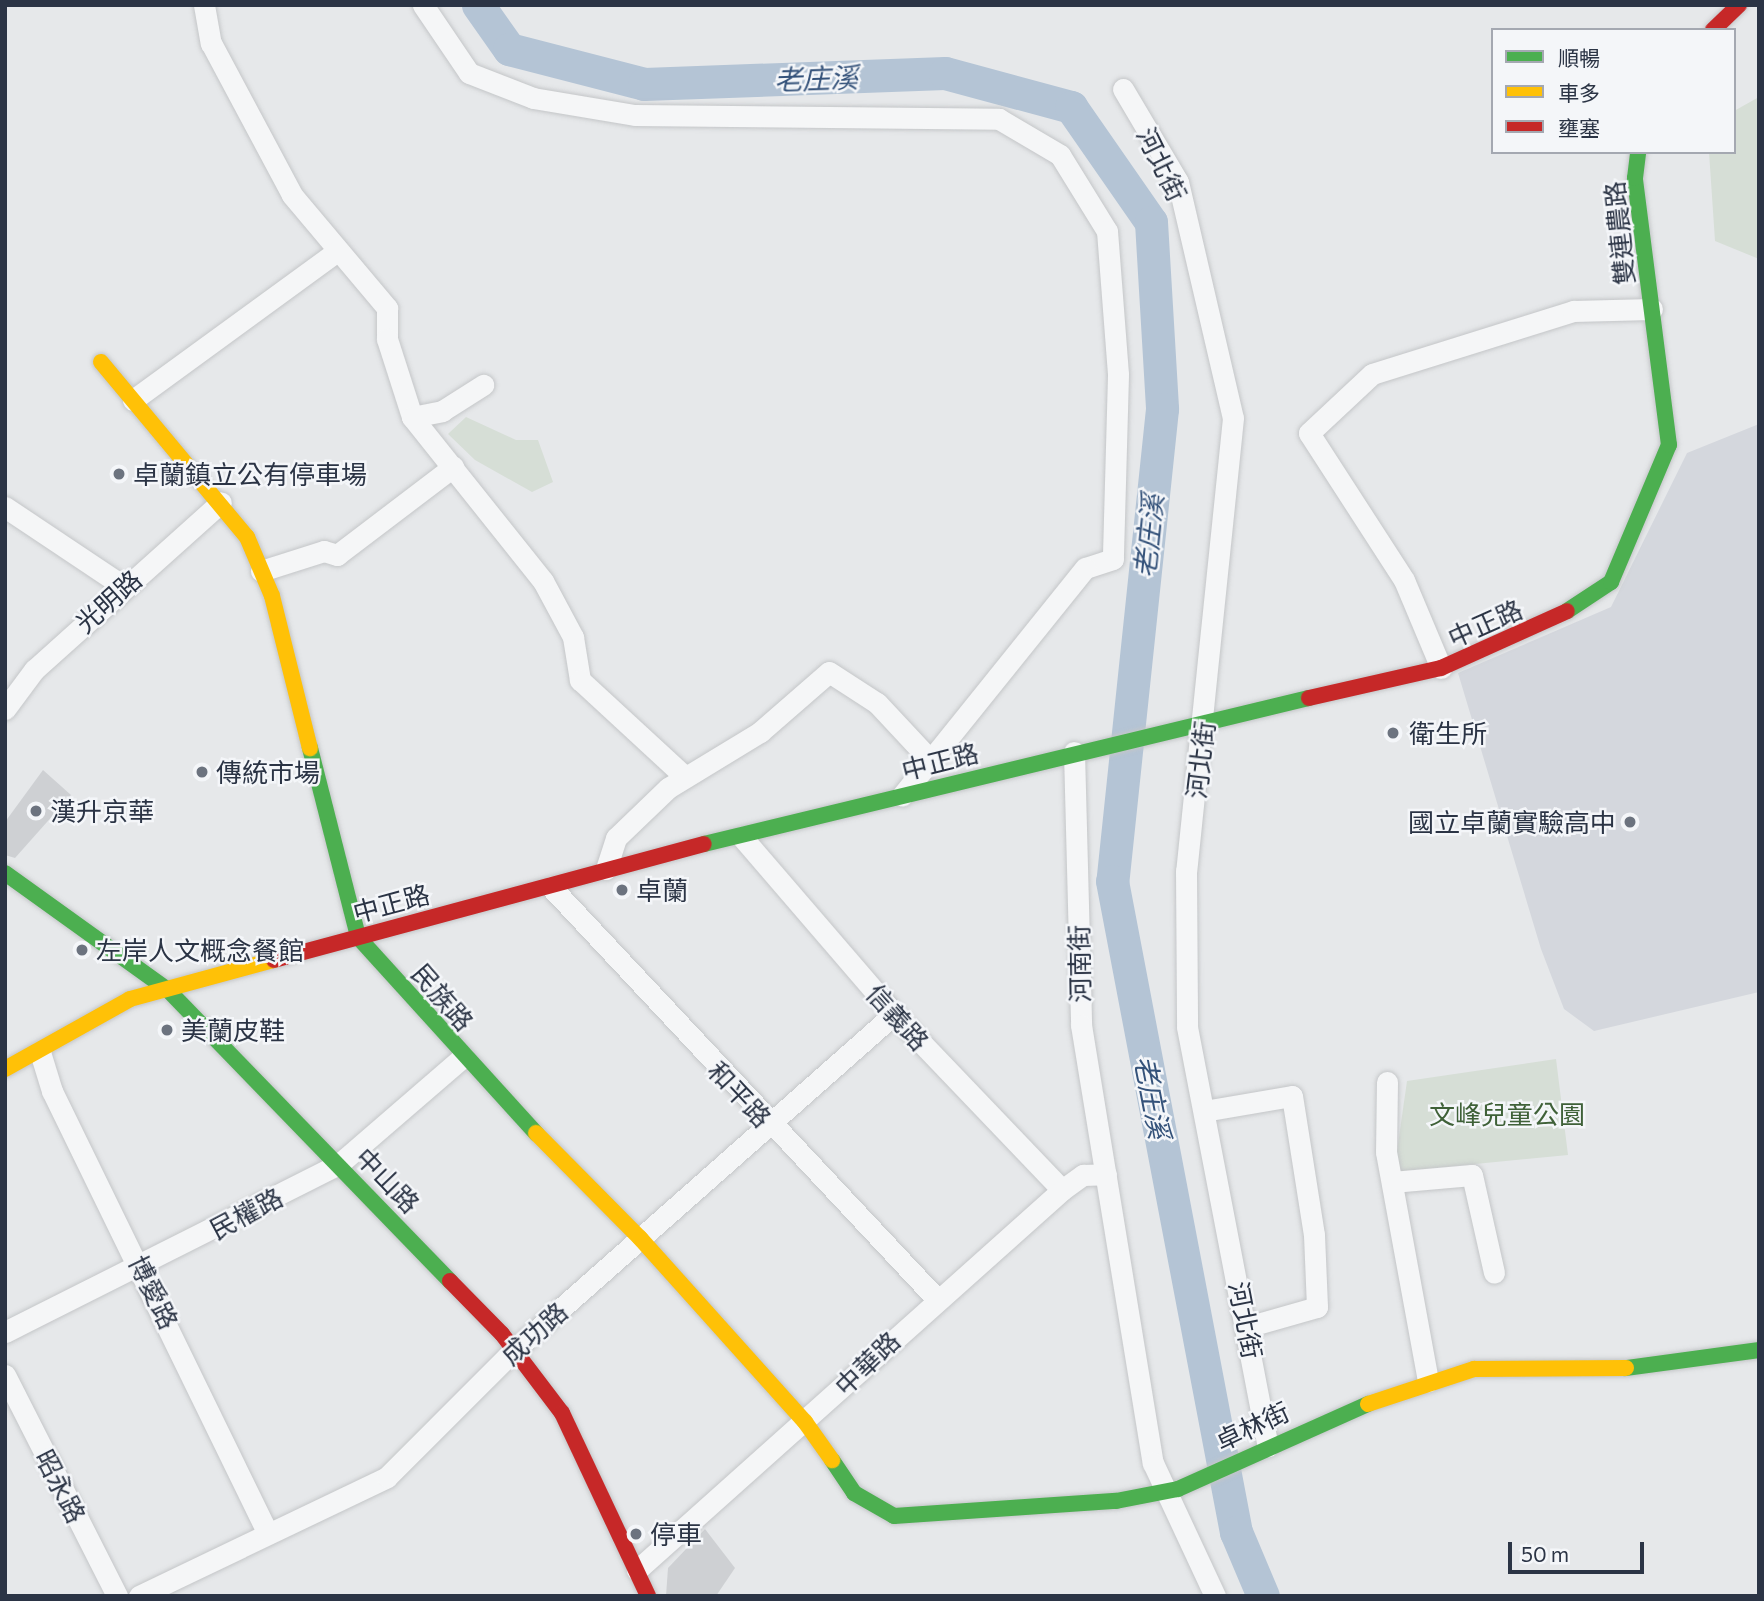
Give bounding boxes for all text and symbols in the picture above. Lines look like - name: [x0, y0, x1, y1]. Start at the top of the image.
- legend: [1491, 28, 1736, 154]
- text: 順暢: [1558, 45, 1600, 70]
- water label: 老庄溪: [773, 60, 859, 96]
- text: 車多: [1558, 80, 1600, 105]
- text: 壅塞: [1558, 115, 1600, 140]
- street label: 河北街: [1131, 122, 1193, 206]
- street label: 雙連農路: [1598, 180, 1640, 286]
- place label: 卓蘭鎮立公有停車場: [133, 458, 367, 490]
- marker: 卓蘭鎮立公有停車場: [111, 466, 127, 482]
- water label: 老庄溪: [1127, 492, 1169, 580]
- street label: 光明路: [69, 563, 147, 639]
- street label: 中正路: [1443, 593, 1527, 653]
- place label: 衛生所: [1409, 717, 1487, 749]
- street label: 河北街: [1180, 719, 1220, 801]
- marker: 衛生所: [1383, 723, 1403, 743]
- street label: 中正路: [898, 736, 982, 786]
- place label: 傳統市場: [216, 756, 320, 788]
- marker: 傳統市場: [194, 764, 210, 780]
- place label: 漢升京華: [50, 795, 154, 827]
- marker: 漢升京華: [28, 803, 44, 819]
- place label: 國立卓蘭實驗高中: [1408, 806, 1616, 838]
- marker: 國立卓蘭實驗高中: [1622, 814, 1638, 830]
- place label: 卓蘭: [636, 874, 688, 906]
- street label: 中正路: [349, 878, 433, 928]
- marker: 卓蘭: [614, 882, 630, 898]
- street label: 河南街: [1063, 925, 1095, 1003]
- place label: 左岸人文概念餐館: [96, 934, 304, 966]
- marker: 左岸人文概念餐館: [74, 942, 90, 958]
- street label: 民族路: [406, 957, 480, 1037]
- street label: 信義路: [860, 978, 936, 1056]
- place label: 美蘭皮鞋: [181, 1014, 285, 1046]
- marker: 美蘭皮鞋: [159, 1022, 175, 1038]
- water label: 老庄溪: [1128, 1053, 1178, 1141]
- street label: 和平路: [702, 1055, 778, 1133]
- park label: 文峰兒童公園: [1429, 1098, 1585, 1130]
- street label: 中山路: [350, 1141, 426, 1219]
- street label: 民權路: [204, 1181, 288, 1245]
- street label: 博愛路: [123, 1250, 185, 1334]
- street label: 河北街: [1223, 1279, 1269, 1361]
- street label: 成功路: [495, 1295, 573, 1371]
- street label: 中華路: [828, 1325, 906, 1401]
- street label: 卓林街: [1210, 1395, 1294, 1457]
- street label: 昭永路: [29, 1444, 93, 1528]
- place label: 停車: [650, 1518, 702, 1550]
- marker: 停車: [628, 1526, 644, 1542]
- scale bar: [1512, 1528, 1648, 1572]
- text: 50 m: [1521, 1541, 1569, 1566]

